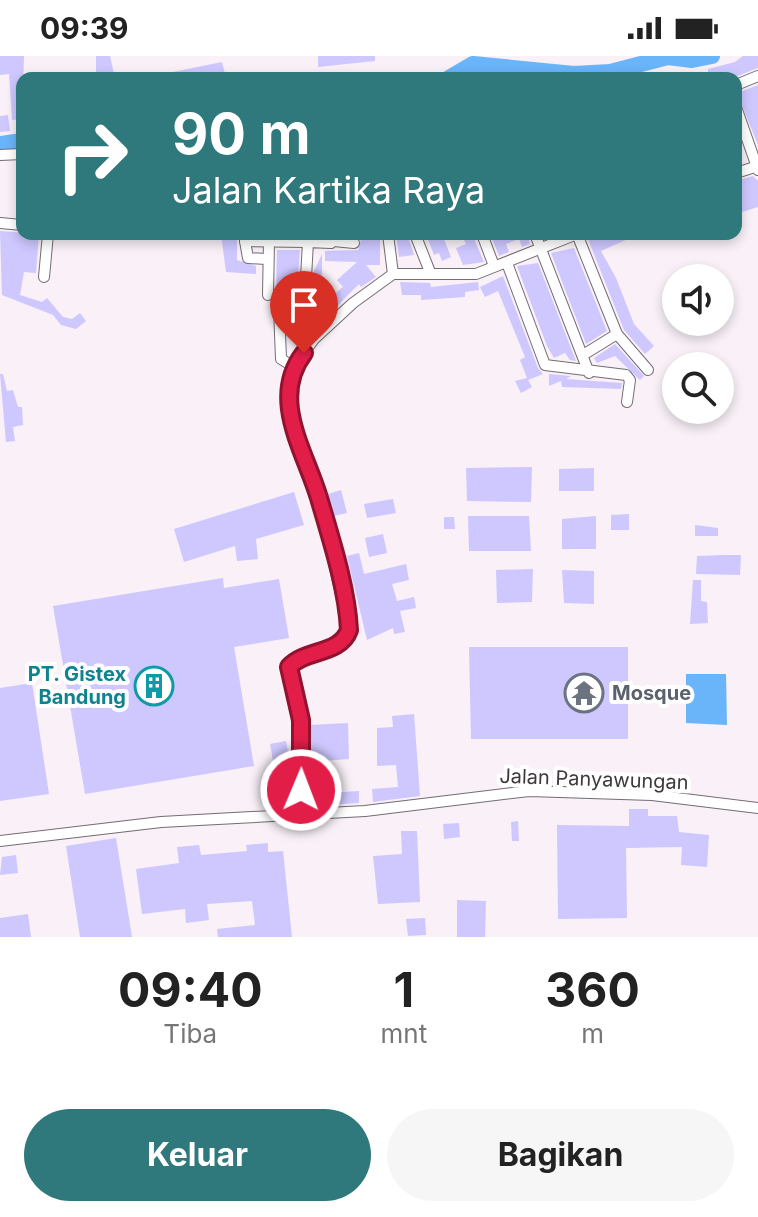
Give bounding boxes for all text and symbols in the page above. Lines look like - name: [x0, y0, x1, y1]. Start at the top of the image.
- text: 09:39: [40, 10, 129, 46]
- text: 90 m: [172, 100, 311, 168]
- icon: right: [40, 104, 144, 208]
- text: Jalan Kartika Raya: [172, 168, 485, 212]
- map controls: [662, 264, 734, 424]
- button: sound: [662, 264, 734, 336]
- pin: [270, 271, 338, 353]
- icon: arrive: [282, 283, 326, 327]
- button: search: [662, 352, 734, 424]
- place label: PT. Gistex Bandung: [28, 662, 126, 709]
- building icon: PT. Gistex Bandung: [133, 665, 175, 707]
- temple icon: Mosque: [563, 672, 605, 714]
- place label: Mosque: [612, 681, 691, 705]
- position arrow: [259, 748, 343, 832]
- street label: Jalan Panyawungan: [499, 764, 689, 794]
- text: 09:40: [118, 960, 263, 1019]
- text: 1: [394, 960, 414, 1019]
- text: 360: [545, 960, 640, 1019]
- text: Tiba: [163, 1018, 217, 1049]
- text: mnt: [381, 1018, 427, 1049]
- text: m: [581, 1018, 604, 1049]
- button: Keluar: [24, 1109, 371, 1201]
- button: Bagikan: [387, 1109, 734, 1201]

